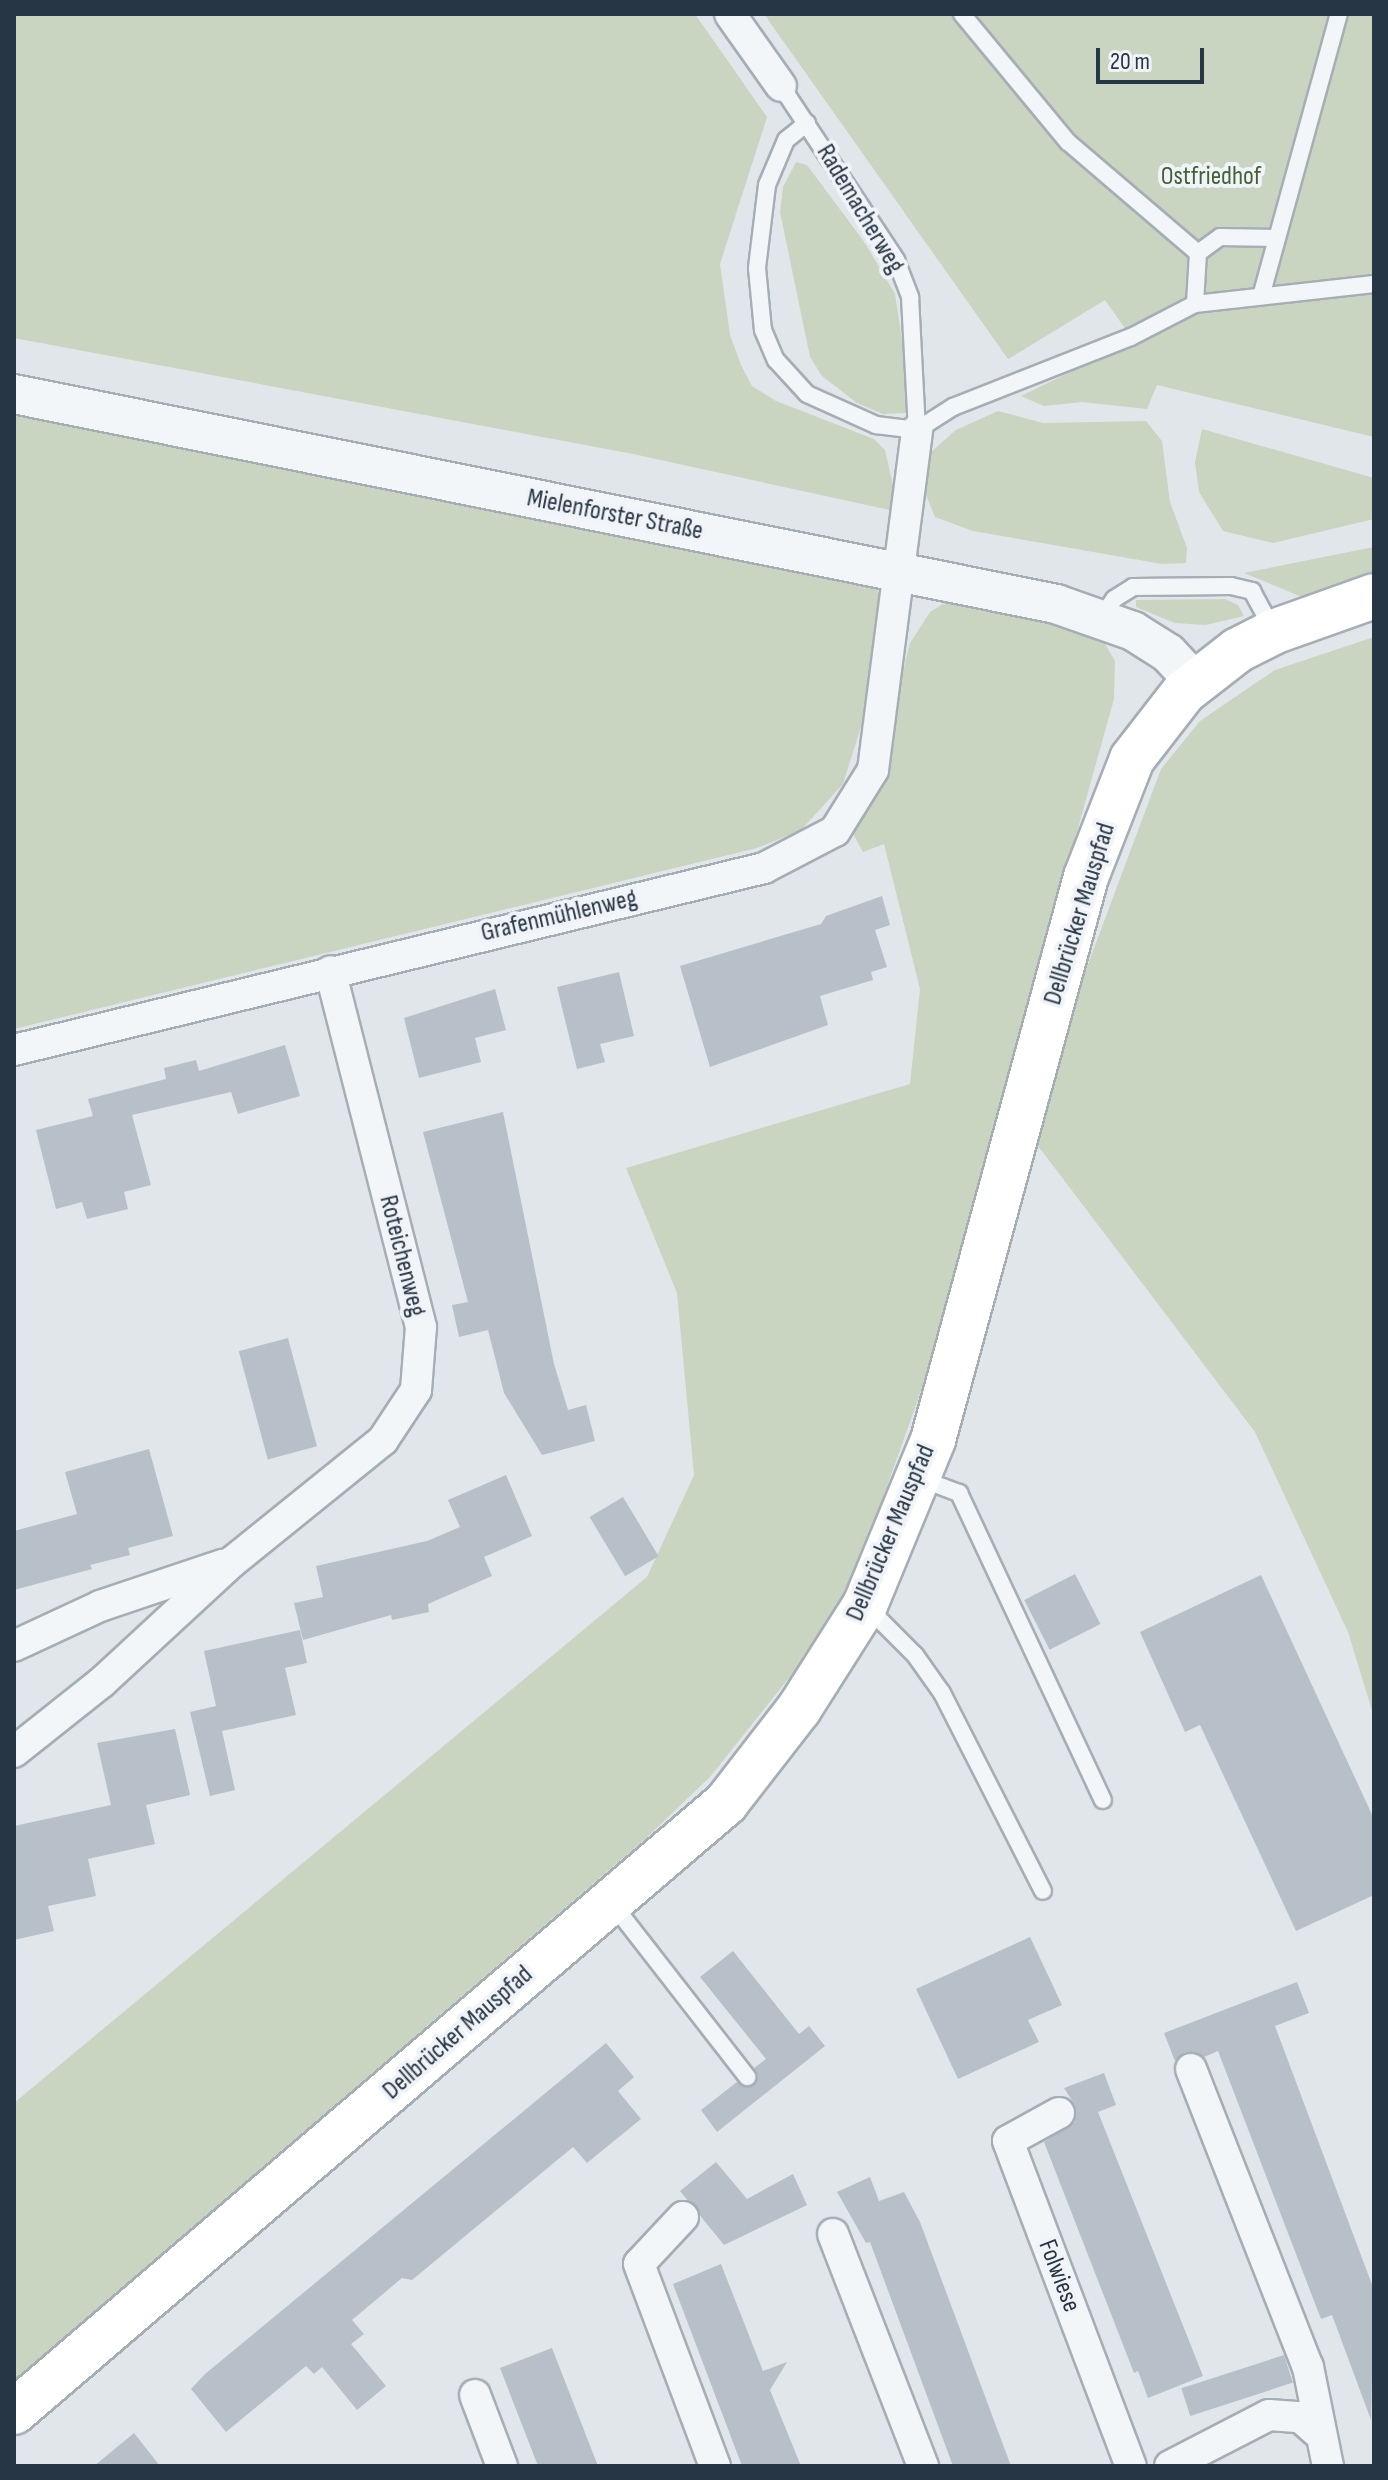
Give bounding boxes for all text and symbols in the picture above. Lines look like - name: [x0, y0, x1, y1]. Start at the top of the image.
- scale bar: [1100, 32, 1208, 82]
- text: 20 m: [1110, 47, 1150, 76]
- street label: Rademacherweg: [809, 139, 911, 279]
- park label: Ostfriedhof: [1161, 161, 1261, 193]
- street label: Mielenforster Straße: [524, 483, 706, 547]
- street label: Dellbrücker Mauspfad: [1038, 819, 1122, 1009]
- street label: Grafenmühlenweg: [478, 883, 640, 949]
- street label: Roteichenweg: [372, 1192, 432, 1320]
- street label: Dellbrücker Mauspfad: [840, 1440, 942, 1626]
- street label: Dellbrücker Mauspfad: [377, 1959, 539, 2107]
- street label: Folwiese: [1031, 2236, 1087, 2316]

